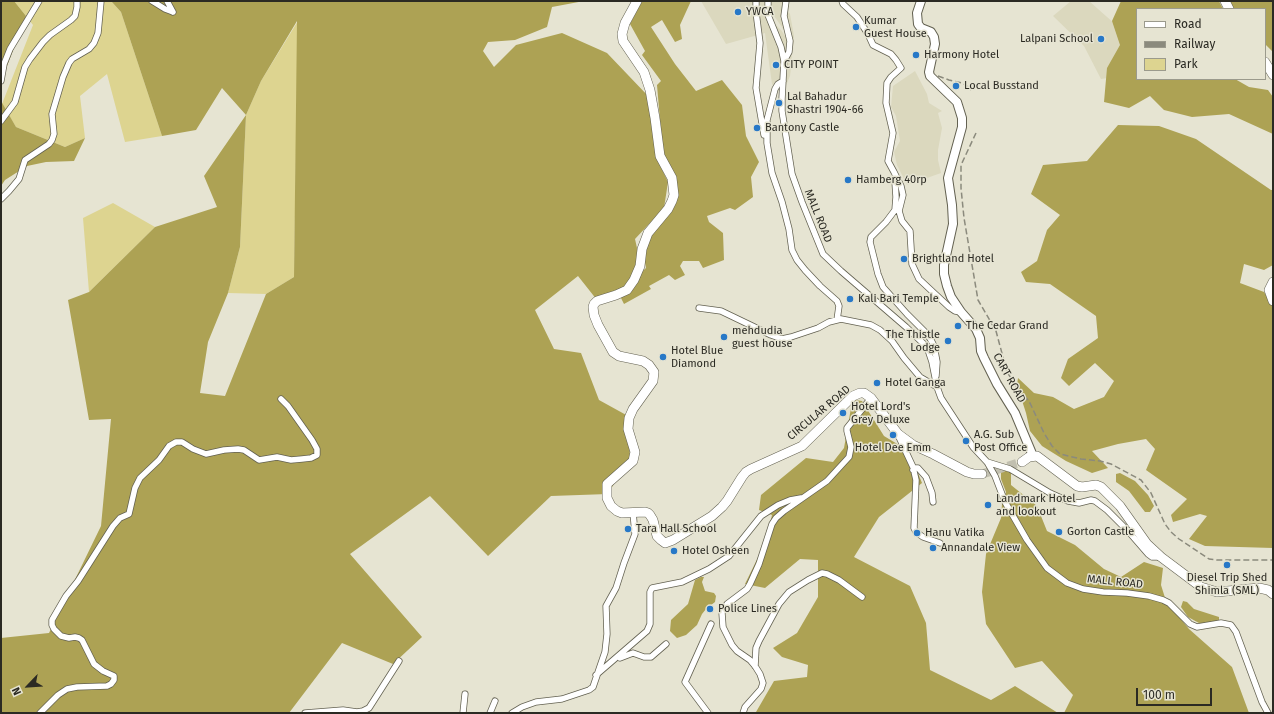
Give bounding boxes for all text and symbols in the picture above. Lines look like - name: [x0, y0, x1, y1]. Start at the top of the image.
- place label: YWCA: [746, 5, 774, 19]
- marker: YWCA: [733, 7, 743, 17]
- legend: [1136, 8, 1266, 80]
- place label: Kumar Guest House: [864, 14, 927, 40]
- text: Road: [1174, 17, 1202, 31]
- marker: Kumar Guest House: [851, 22, 861, 32]
- place label: Lalpani School: [1020, 32, 1093, 46]
- marker: Lalpani School: [1096, 34, 1106, 44]
- text: Railway: [1174, 37, 1215, 51]
- place label: Harmony Hotel: [924, 48, 999, 62]
- marker: Harmony Hotel: [911, 50, 921, 60]
- text: Park: [1174, 57, 1198, 71]
- place label: CITY POINT: [784, 58, 839, 72]
- marker: CITY POINT: [771, 60, 781, 70]
- place label: Local Busstand: [964, 79, 1039, 93]
- marker: Local Busstand: [951, 81, 961, 91]
- place label: Lal Bahadur Shastri 1904-66: [787, 90, 863, 116]
- marker: Lal Bahadur Shastri 1904-66: [774, 98, 784, 108]
- place label: Bantony Castle: [765, 121, 839, 135]
- marker: Bantony Castle: [752, 123, 762, 133]
- place label: Hamberg 40rp: [856, 173, 927, 187]
- marker: Hamberg 40rp: [843, 175, 853, 185]
- street label: MALL ROAD: [801, 187, 835, 245]
- place label: Brightland Hotel: [912, 252, 994, 266]
- marker: Brightland Hotel: [899, 254, 909, 264]
- place label: Kali Bari Temple: [858, 292, 939, 306]
- marker: Kali Bari Temple: [845, 294, 855, 304]
- place label: The Cedar Grand: [966, 319, 1049, 333]
- marker: The Cedar Grand: [953, 321, 963, 331]
- place label: mehdudia guest house: [732, 324, 792, 350]
- place label: The Thistle Lodge: [886, 328, 940, 354]
- marker: mehdudia guest house: [719, 332, 729, 342]
- marker: The Thistle Lodge: [943, 336, 953, 346]
- place label: Hotel Blue Diamond: [671, 344, 723, 370]
- street label: CART ROAD: [990, 351, 1028, 405]
- marker: Hotel Blue Diamond: [658, 352, 668, 362]
- place label: Hotel Ganga: [885, 376, 946, 390]
- marker: Hotel Ganga: [872, 378, 882, 388]
- street label: CIRCULAR ROAD: [785, 383, 853, 443]
- place label: Hotel Lord's Grey Deluxe: [851, 400, 910, 426]
- marker: Hotel Lord's Grey Deluxe: [838, 408, 848, 418]
- place label: A.G. Sub Post Office: [974, 428, 1027, 454]
- marker: Hotel Dee Emm: [888, 430, 898, 440]
- marker: A.G. Sub Post Office: [961, 436, 971, 446]
- place label: Hotel Dee Emm: [855, 441, 931, 455]
- place label: Landmark Hotel and lookout: [996, 492, 1076, 518]
- marker: Landmark Hotel and lookout: [983, 500, 993, 510]
- place label: Tara Hall School: [636, 522, 716, 536]
- marker: Tara Hall School: [623, 524, 633, 534]
- place label: Gorton Castle: [1067, 525, 1134, 539]
- place label: Hanu Vatika: [925, 526, 984, 540]
- marker: Gorton Castle: [1054, 527, 1064, 537]
- marker: Hanu Vatika: [912, 528, 922, 538]
- place label: Annandale View: [941, 541, 1020, 555]
- marker: Annandale View: [928, 543, 938, 553]
- place label: Hotel Osheen: [682, 544, 749, 558]
- marker: Hotel Osheen: [669, 546, 679, 556]
- marker: Diesel Trip Shed Shimla (SML): [1222, 560, 1232, 570]
- place label: Diesel Trip Shed Shimla (SML): [1187, 571, 1267, 597]
- street label: MALL ROAD: [1086, 573, 1144, 591]
- place label: Police Lines: [718, 602, 777, 616]
- marker: Police Lines: [705, 604, 715, 614]
- north arrow: [8, 666, 48, 706]
- scale bar: [1138, 680, 1214, 706]
- text: N: [9, 685, 24, 697]
- text: 100 m: [1143, 688, 1175, 702]

